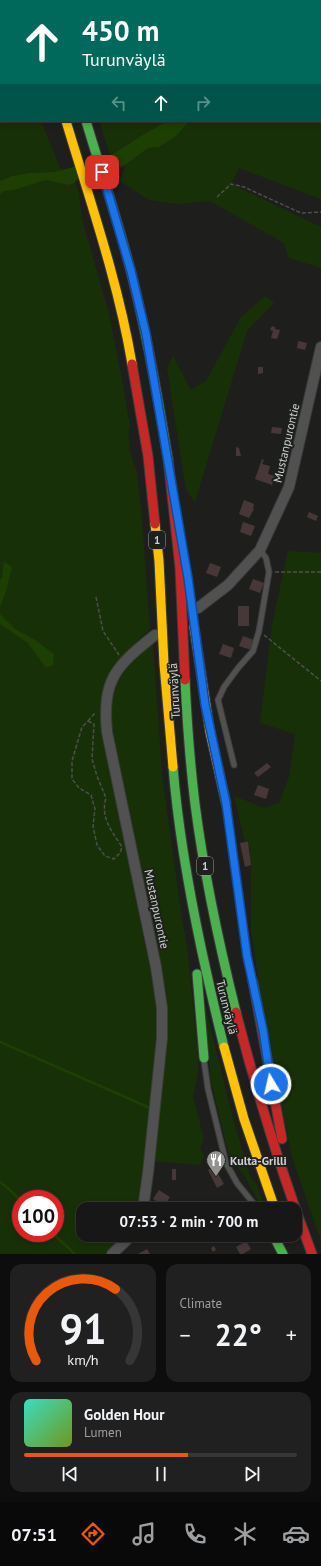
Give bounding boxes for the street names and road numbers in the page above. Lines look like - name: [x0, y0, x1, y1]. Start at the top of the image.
- street label: Mustanpurontie: [270, 402, 302, 484]
- road number: 1: [149, 531, 165, 549]
- street label: Turunväylä: [165, 663, 183, 719]
- road number: 1: [197, 857, 213, 875]
- street label: Mustanpurontie: [141, 868, 173, 950]
- street label: Turunväylä: [213, 978, 241, 1036]

